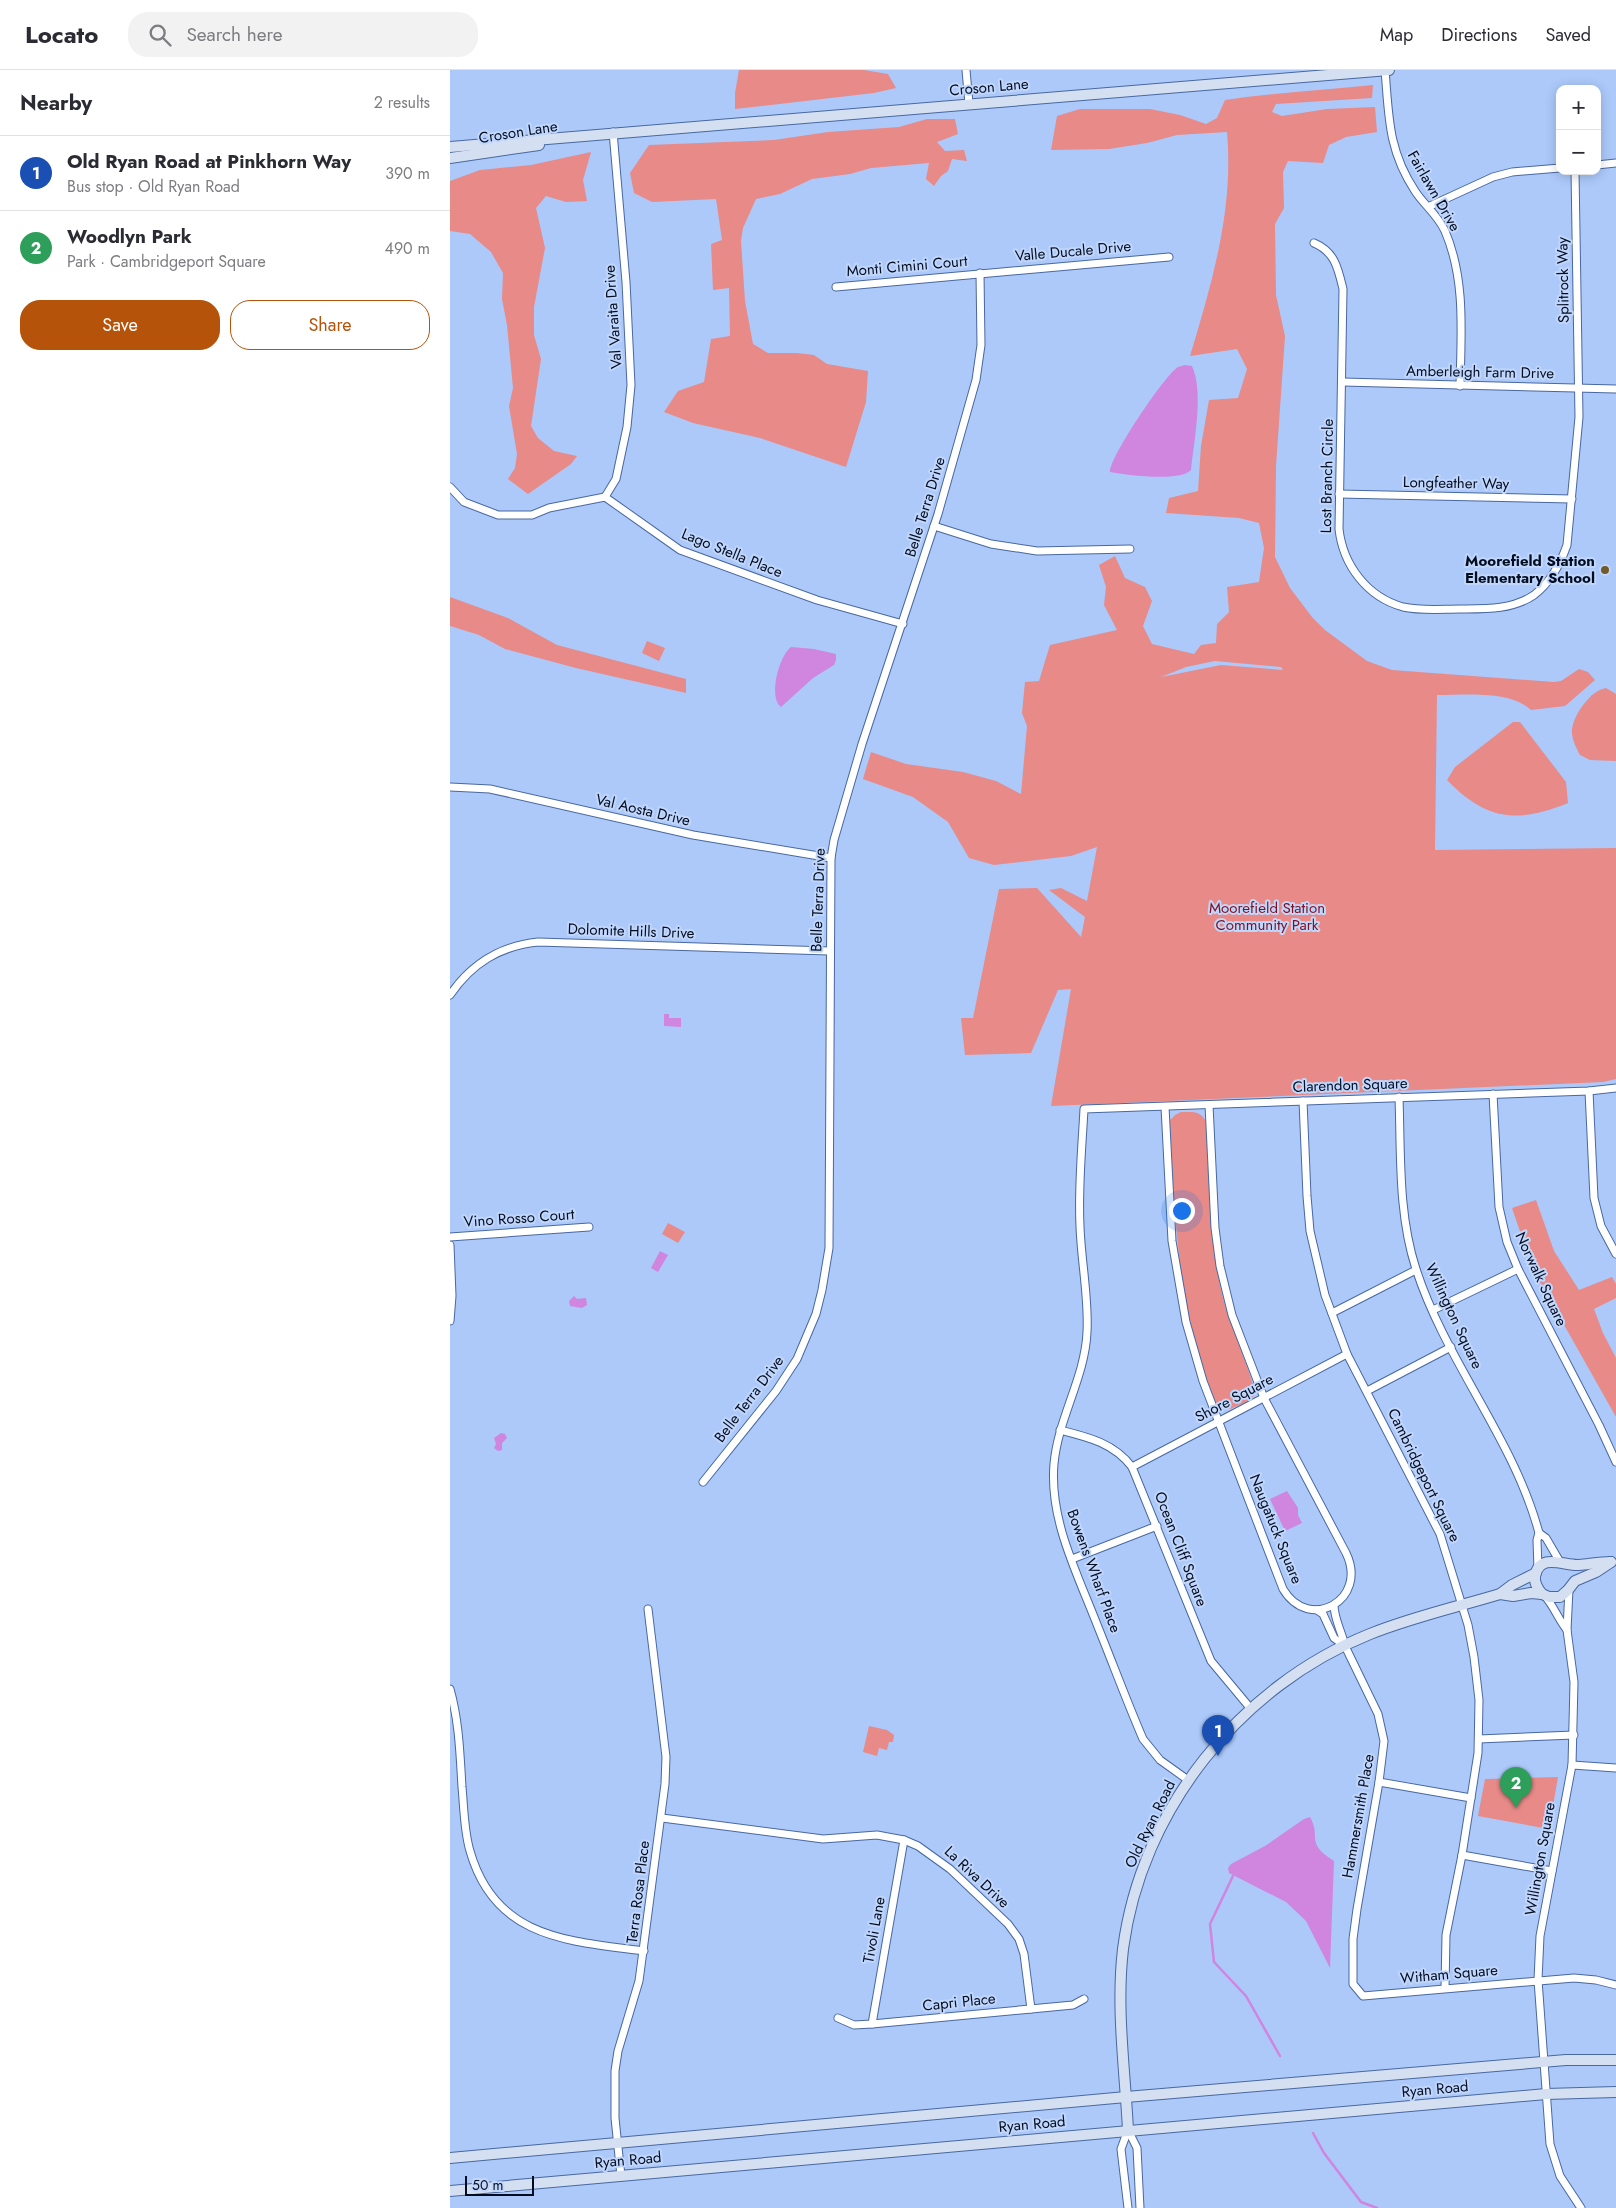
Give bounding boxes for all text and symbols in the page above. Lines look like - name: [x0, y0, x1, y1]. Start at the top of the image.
- search box: [128, 12, 478, 57]
- text: Locato: [25, 17, 98, 52]
- icon: search: [146, 21, 174, 49]
- text: Search here: [186, 21, 283, 48]
- text: Map: [1380, 22, 1413, 48]
- text: Directions: [1441, 22, 1517, 48]
- text: Saved: [1545, 22, 1591, 48]
- street label: Croson Lane: [948, 73, 1030, 101]
- map controls: [1556, 85, 1601, 175]
- button: +: [1556, 85, 1601, 130]
- text: Nearby: [20, 88, 92, 118]
- text: 2 results: [374, 91, 430, 114]
- street label: Croson Lane: [477, 115, 559, 149]
- button: −: [1556, 130, 1601, 175]
- street label: Fairlawn Drive: [1402, 147, 1466, 236]
- text: Old Ryan Road at Pinkhorn Way: [67, 148, 351, 175]
- text: 1: [32, 162, 40, 185]
- text: 390 m: [385, 162, 430, 185]
- text: Bus stop · Old Ryan Road: [67, 175, 240, 198]
- text: Woodlyn Park: [67, 223, 192, 250]
- street label: Valle Ducale Drive: [1014, 235, 1132, 267]
- street label: Splitrock Way: [1551, 236, 1575, 323]
- text: 2: [31, 237, 41, 260]
- text: 490 m: [385, 237, 430, 260]
- text: Park · Cambridgeport Square: [67, 250, 266, 273]
- street label: Monti Cimini Court: [846, 250, 969, 282]
- street label: Val Varaita Drive: [598, 264, 628, 370]
- button: Save: [20, 300, 220, 350]
- button: Share: [230, 300, 430, 350]
- street label: Amberleigh Farm Drive: [1406, 360, 1554, 384]
- street label: Lost Branch Circle: [1315, 418, 1339, 534]
- street label: Belle Terra Drive: [899, 454, 951, 560]
- street label: Longfeather Way: [1403, 471, 1510, 495]
- street label: Lago Stella Place: [678, 523, 786, 583]
- place label: Moorefield Station Elementary School: [1465, 550, 1595, 589]
- marker: Moorefield Station Elementary School: [1599, 564, 1611, 576]
- street label: Val Aosta Drive: [594, 788, 693, 832]
- street label: Belle Terra Drive: [805, 847, 831, 952]
- park label: Moorefield Station Community Park: [1209, 897, 1325, 936]
- street label: Dolomite Hills Drive: [567, 918, 695, 944]
- street label: Clarendon Square: [1292, 1072, 1408, 1098]
- your location: [1169, 1198, 1195, 1224]
- street label: Vino Rosso Court: [463, 1203, 575, 1233]
- street label: Norwalk Square: [1510, 1228, 1573, 1330]
- street label: Willington Square: [1420, 1259, 1488, 1373]
- street label: Belle Terra Drive: [709, 1351, 789, 1447]
- street label: Shore Square: [1191, 1368, 1277, 1428]
- street label: Cambridgeport Square: [1382, 1405, 1466, 1546]
- street label: Naugatuck Square: [1244, 1471, 1308, 1587]
- street label: Ocean Cliff Square: [1149, 1488, 1213, 1610]
- street label: Bowens Wharf Place: [1061, 1506, 1127, 1636]
- pin: 1: [1202, 1715, 1234, 1756]
- street label: Hammersmith Place: [1336, 1752, 1380, 1880]
- pin: 2: [1500, 1767, 1532, 1808]
- street label: Old Ryan Road: [1119, 1776, 1181, 1872]
- street label: Willington Square: [1519, 1800, 1561, 1917]
- street label: Terra Rosa Place: [621, 1839, 655, 1945]
- street label: La Riva Drive: [939, 1841, 1015, 1913]
- street label: Tivoli Lane: [857, 1895, 891, 1965]
- street label: Witham Square: [1399, 1959, 1499, 1989]
- street label: Capri Place: [921, 1987, 997, 2017]
- street label: Ryan Road: [1401, 2075, 1469, 2103]
- street label: Ryan Road: [998, 2110, 1066, 2138]
- street label: Ryan Road: [594, 2146, 662, 2174]
- scale bar: [465, 2173, 534, 2196]
- text: 50 m: [472, 2175, 503, 2195]

